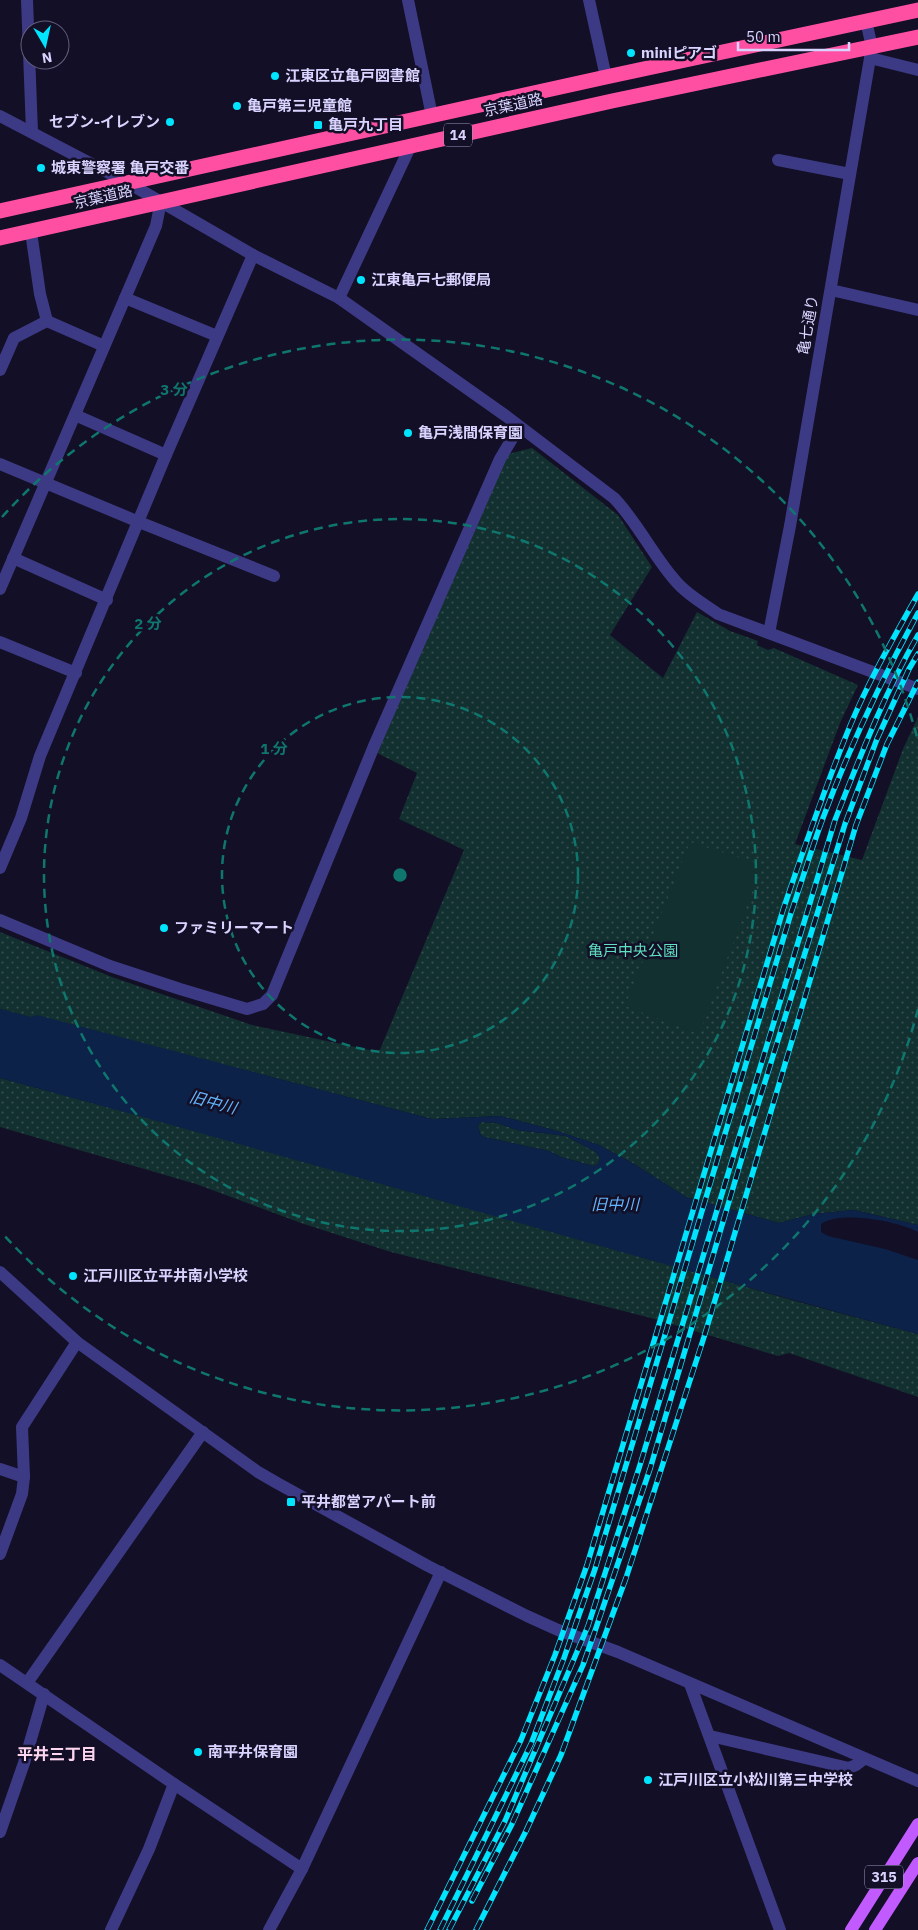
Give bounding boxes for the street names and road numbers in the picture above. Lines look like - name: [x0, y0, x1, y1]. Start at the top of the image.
- street label: 京葉道路: [482, 89, 544, 120]
- road number: 14: [444, 124, 472, 146]
- street label: 京葉道路: [72, 181, 134, 213]
- street label: 亀七通り: [793, 294, 822, 356]
- road number: 315: [865, 1865, 903, 1888]

